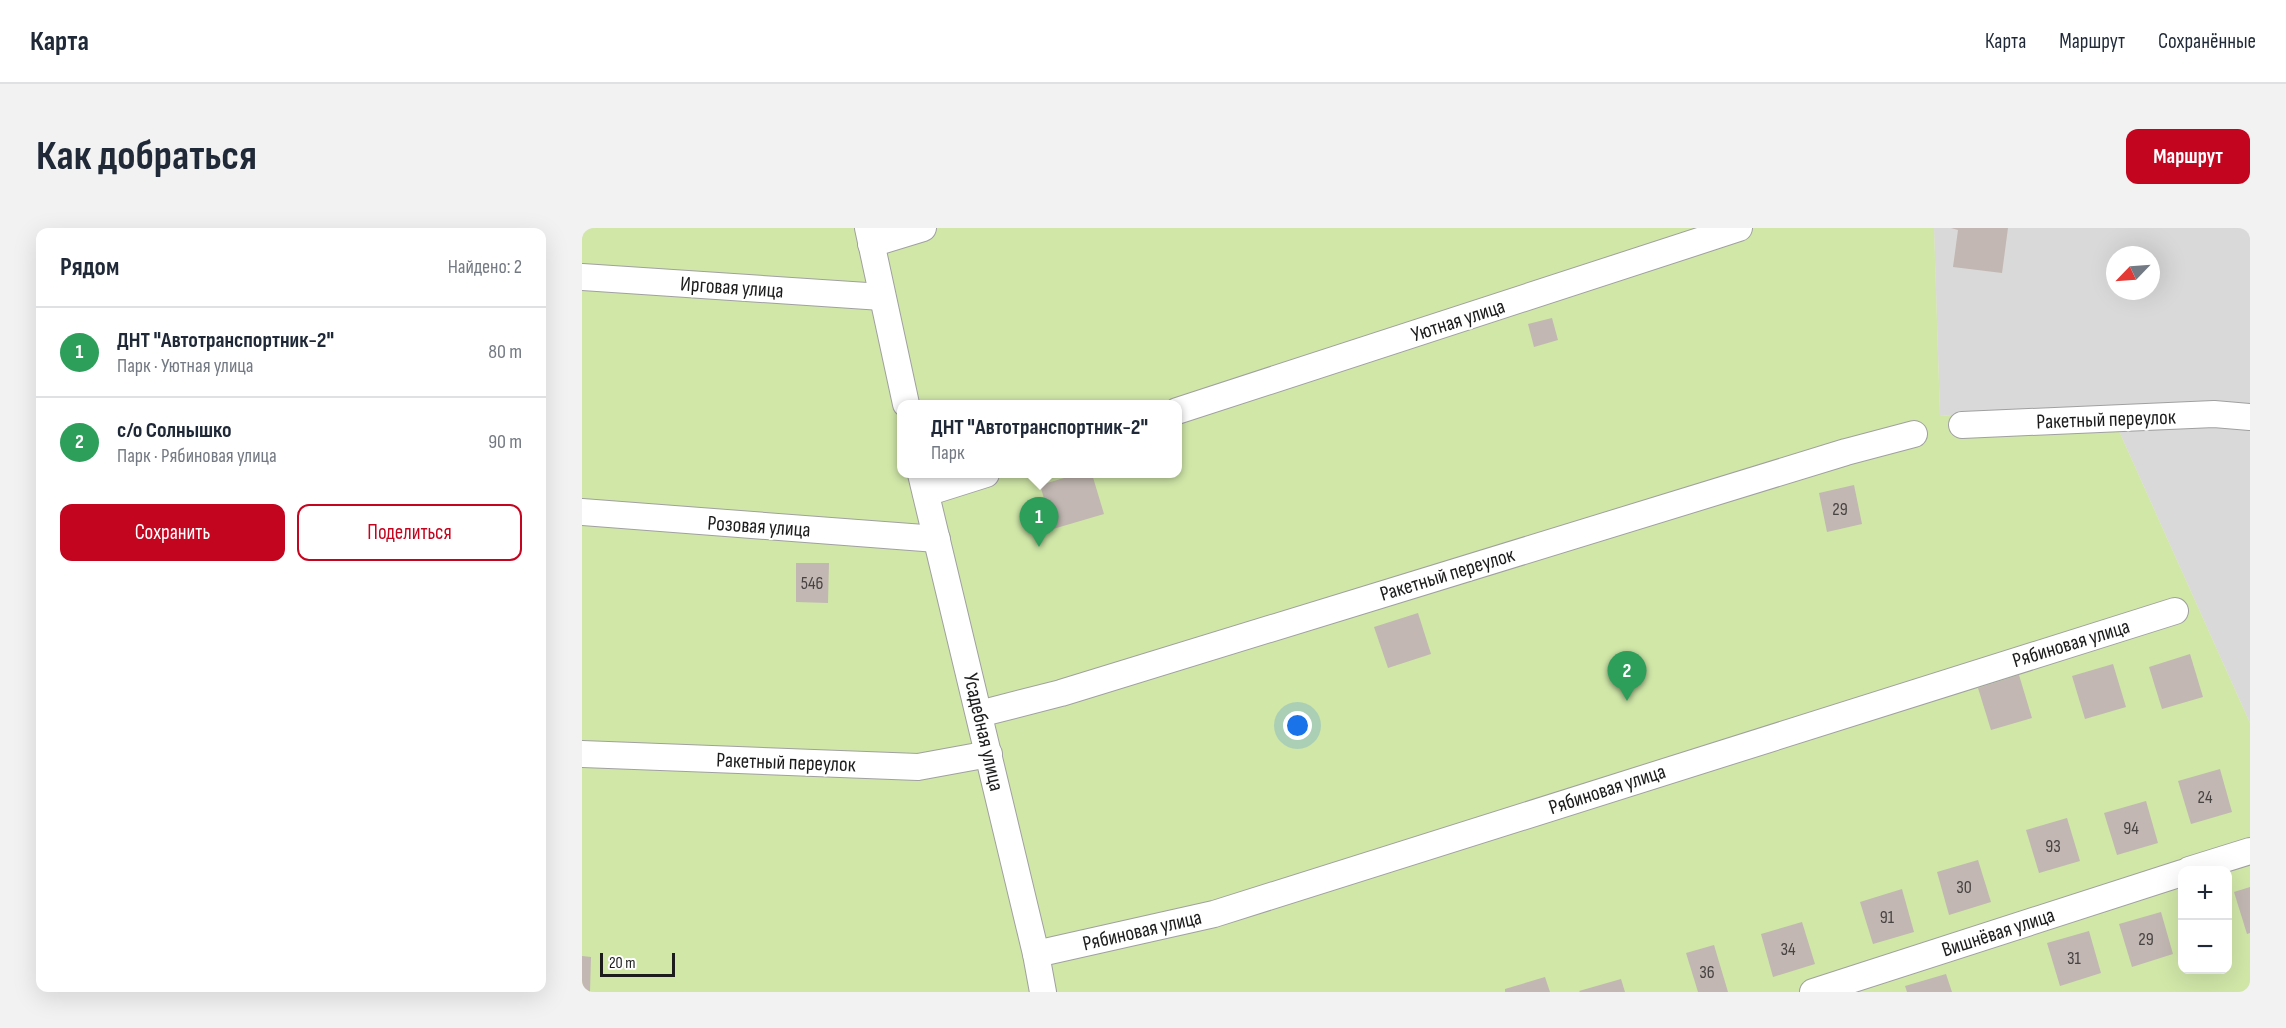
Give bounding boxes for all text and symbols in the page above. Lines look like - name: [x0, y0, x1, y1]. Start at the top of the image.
- text: Карта: [30, 25, 89, 58]
- text: Карта: [1985, 29, 2026, 54]
- text: Маршрут: [2059, 29, 2125, 54]
- text: Сохранённые: [2158, 29, 2256, 54]
- button: Маршрут: [2126, 129, 2250, 184]
- text: Как добраться: [36, 131, 257, 182]
- north arrow: [2106, 246, 2160, 300]
- text: Рядом: [60, 252, 119, 283]
- text: Найдено: 2: [448, 255, 522, 279]
- street label: Ирговая улица: [679, 271, 784, 304]
- street label: Уютная улица: [1408, 294, 1508, 347]
- text: ДНТ "Автотранспортник-2": [117, 327, 334, 354]
- text: 1: [76, 340, 83, 364]
- text: 80 m: [488, 340, 522, 364]
- text: Парк · Уютная улица: [117, 354, 253, 378]
- popup: [897, 400, 1182, 478]
- street label: Ракетный переулок: [2036, 405, 2176, 434]
- text: ДНТ "Автотранспортник-2": [931, 414, 1148, 441]
- text: с/о Солнышко: [117, 417, 232, 444]
- text: 2: [75, 430, 84, 454]
- text: 90 m: [488, 430, 522, 454]
- text: Парк: [931, 441, 965, 465]
- text: Парк · Рябиновая улица: [117, 444, 277, 468]
- pin: 1: [1020, 498, 1058, 547]
- house number: 29: [1832, 499, 1848, 520]
- button: Сохранить: [60, 504, 285, 561]
- button: Поделиться: [297, 504, 522, 561]
- street label: Розовая улица: [707, 510, 811, 543]
- street label: Ракетный переулок: [1377, 542, 1518, 607]
- house number: 546: [801, 573, 823, 594]
- street label: Рябиновая улица: [2009, 614, 2133, 673]
- pin: 2: [1608, 652, 1646, 701]
- street label: Усадебная улица: [958, 671, 1009, 793]
- your location: [1283, 711, 1312, 740]
- street label: Ракетный переулок: [716, 748, 856, 777]
- street label: Рябиновая улица: [1546, 759, 1669, 820]
- house number: 24: [2198, 787, 2213, 808]
- house number: 94: [2123, 818, 2139, 839]
- house number: 93: [2045, 836, 2061, 857]
- map controls: [2178, 866, 2232, 974]
- button: +: [2178, 866, 2232, 920]
- house number: 30: [1956, 877, 1972, 898]
- street label: Вишнёвая улица: [1938, 902, 2058, 962]
- street label: Рябиновая улица: [1080, 905, 1204, 956]
- house number: 91: [1880, 907, 1895, 928]
- button: −: [2178, 920, 2232, 974]
- house number: 29: [2138, 929, 2154, 950]
- house number: 34: [1780, 939, 1796, 960]
- house number: 31: [2067, 948, 2082, 969]
- scale bar: [600, 950, 675, 978]
- text: 20 m: [609, 954, 636, 973]
- house number: 36: [1699, 962, 1715, 983]

